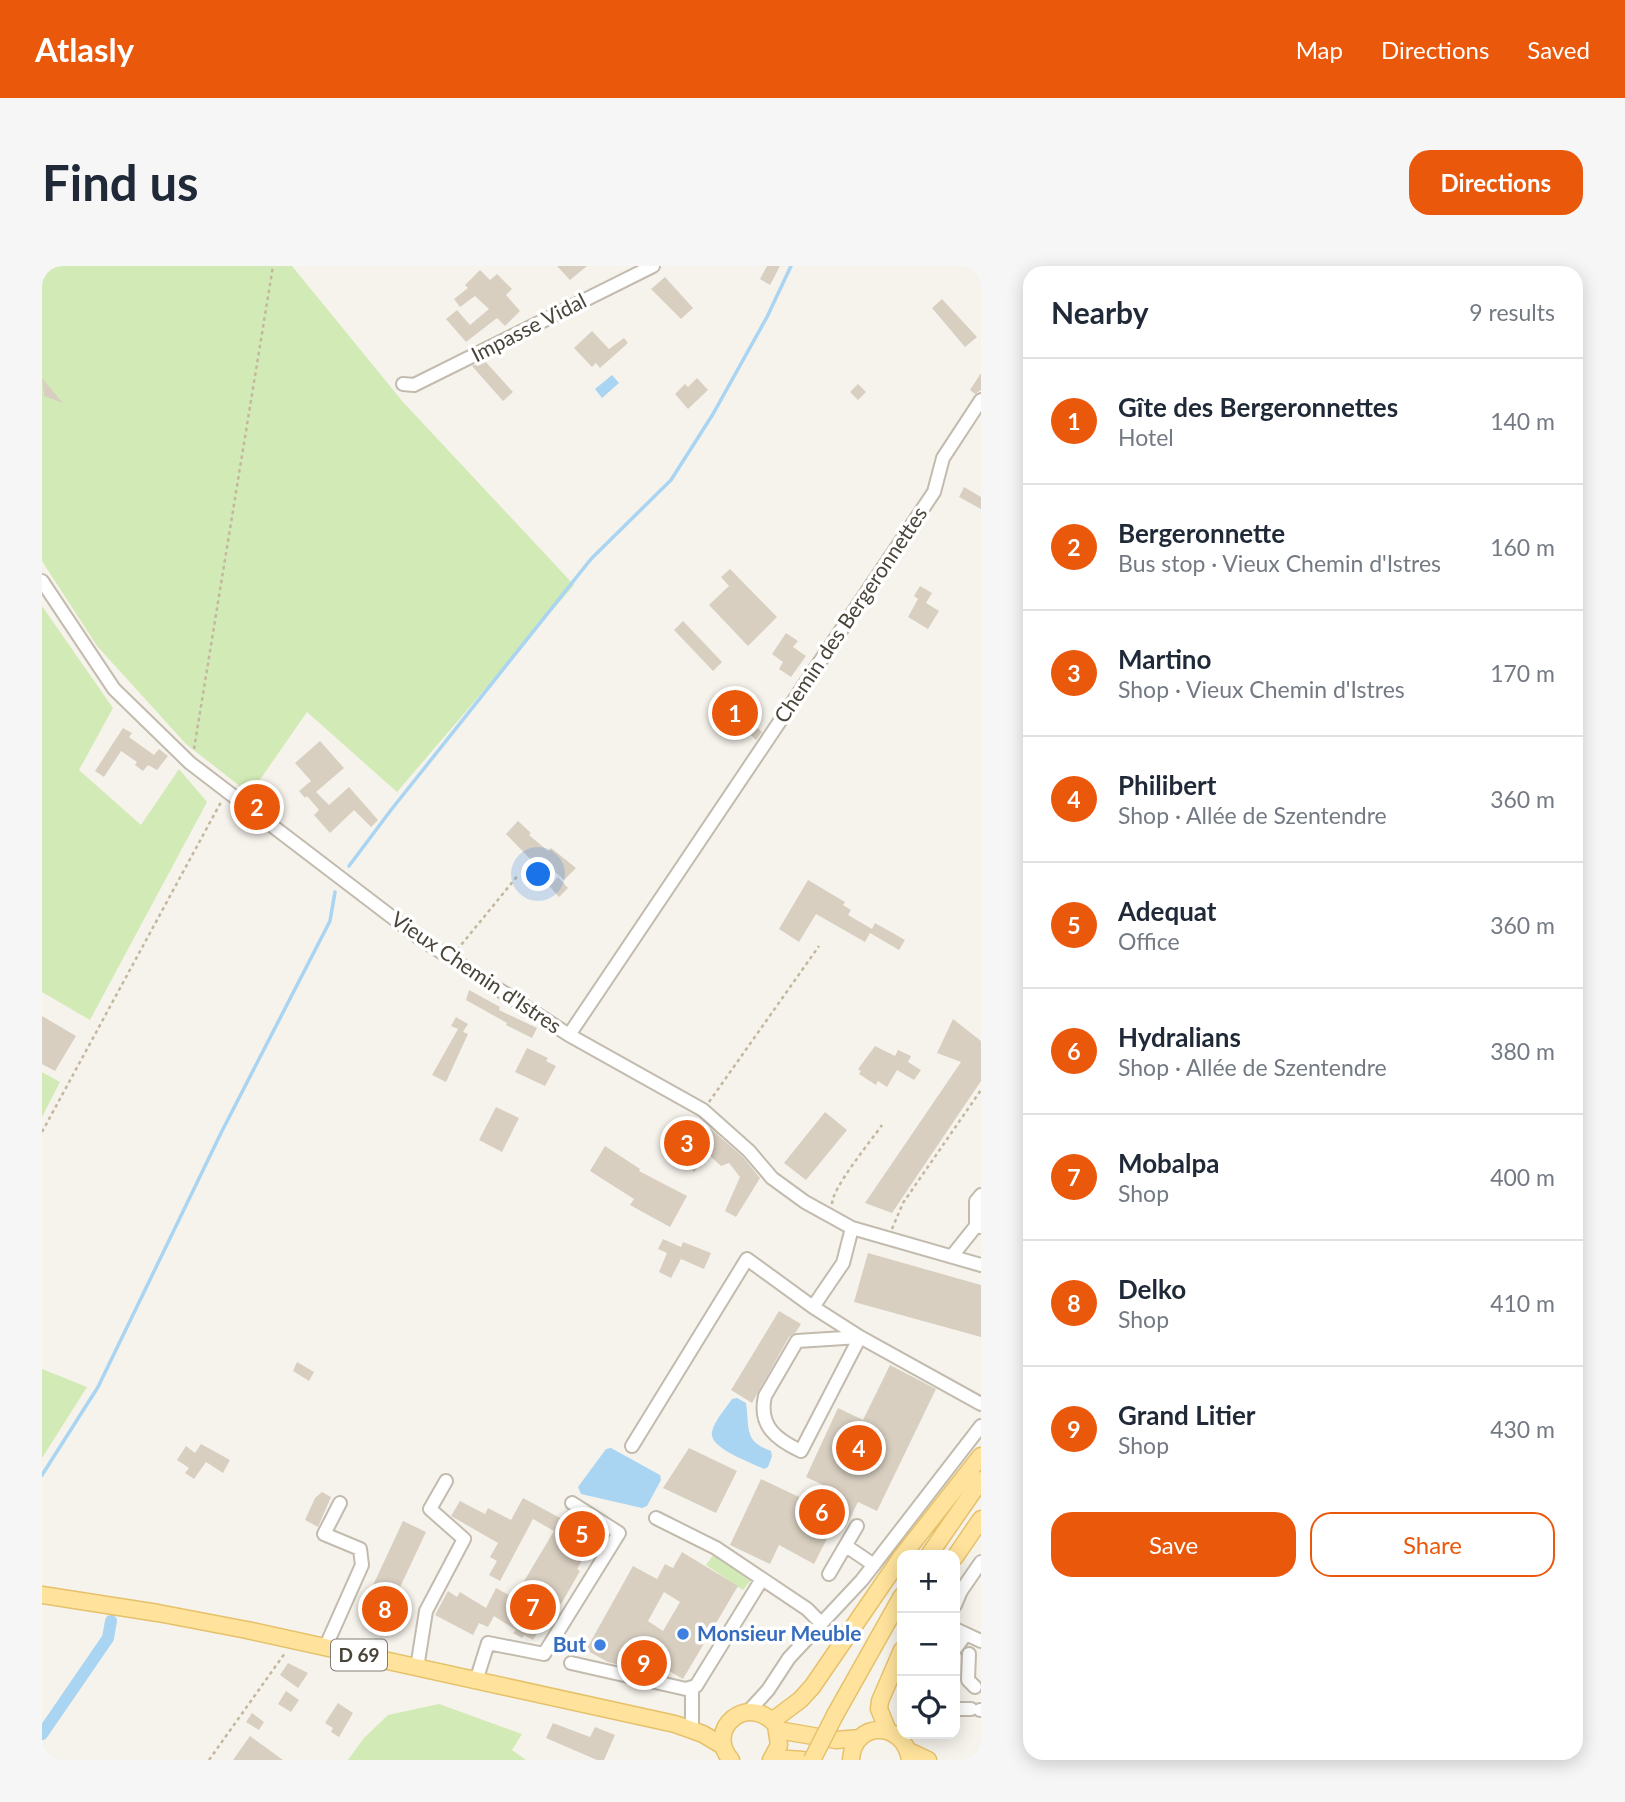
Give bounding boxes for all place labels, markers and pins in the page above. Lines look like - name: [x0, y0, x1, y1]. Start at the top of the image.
- pin: 1: [712, 687, 758, 739]
- pin: 2: [234, 781, 280, 833]
- pin: 3: [664, 1117, 710, 1169]
- pin: 4: [836, 1422, 882, 1474]
- pin: 6: [799, 1486, 845, 1538]
- pin: 5: [559, 1508, 605, 1560]
- pin: 7: [510, 1581, 556, 1633]
- pin: 8: [362, 1583, 408, 1635]
- place label: Monsieur Meuble: [697, 1620, 861, 1645]
- marker: Monsieur Meuble: [675, 1626, 691, 1642]
- place label: But: [553, 1631, 586, 1656]
- marker: But: [592, 1637, 608, 1653]
- pin: 9: [621, 1637, 667, 1689]

